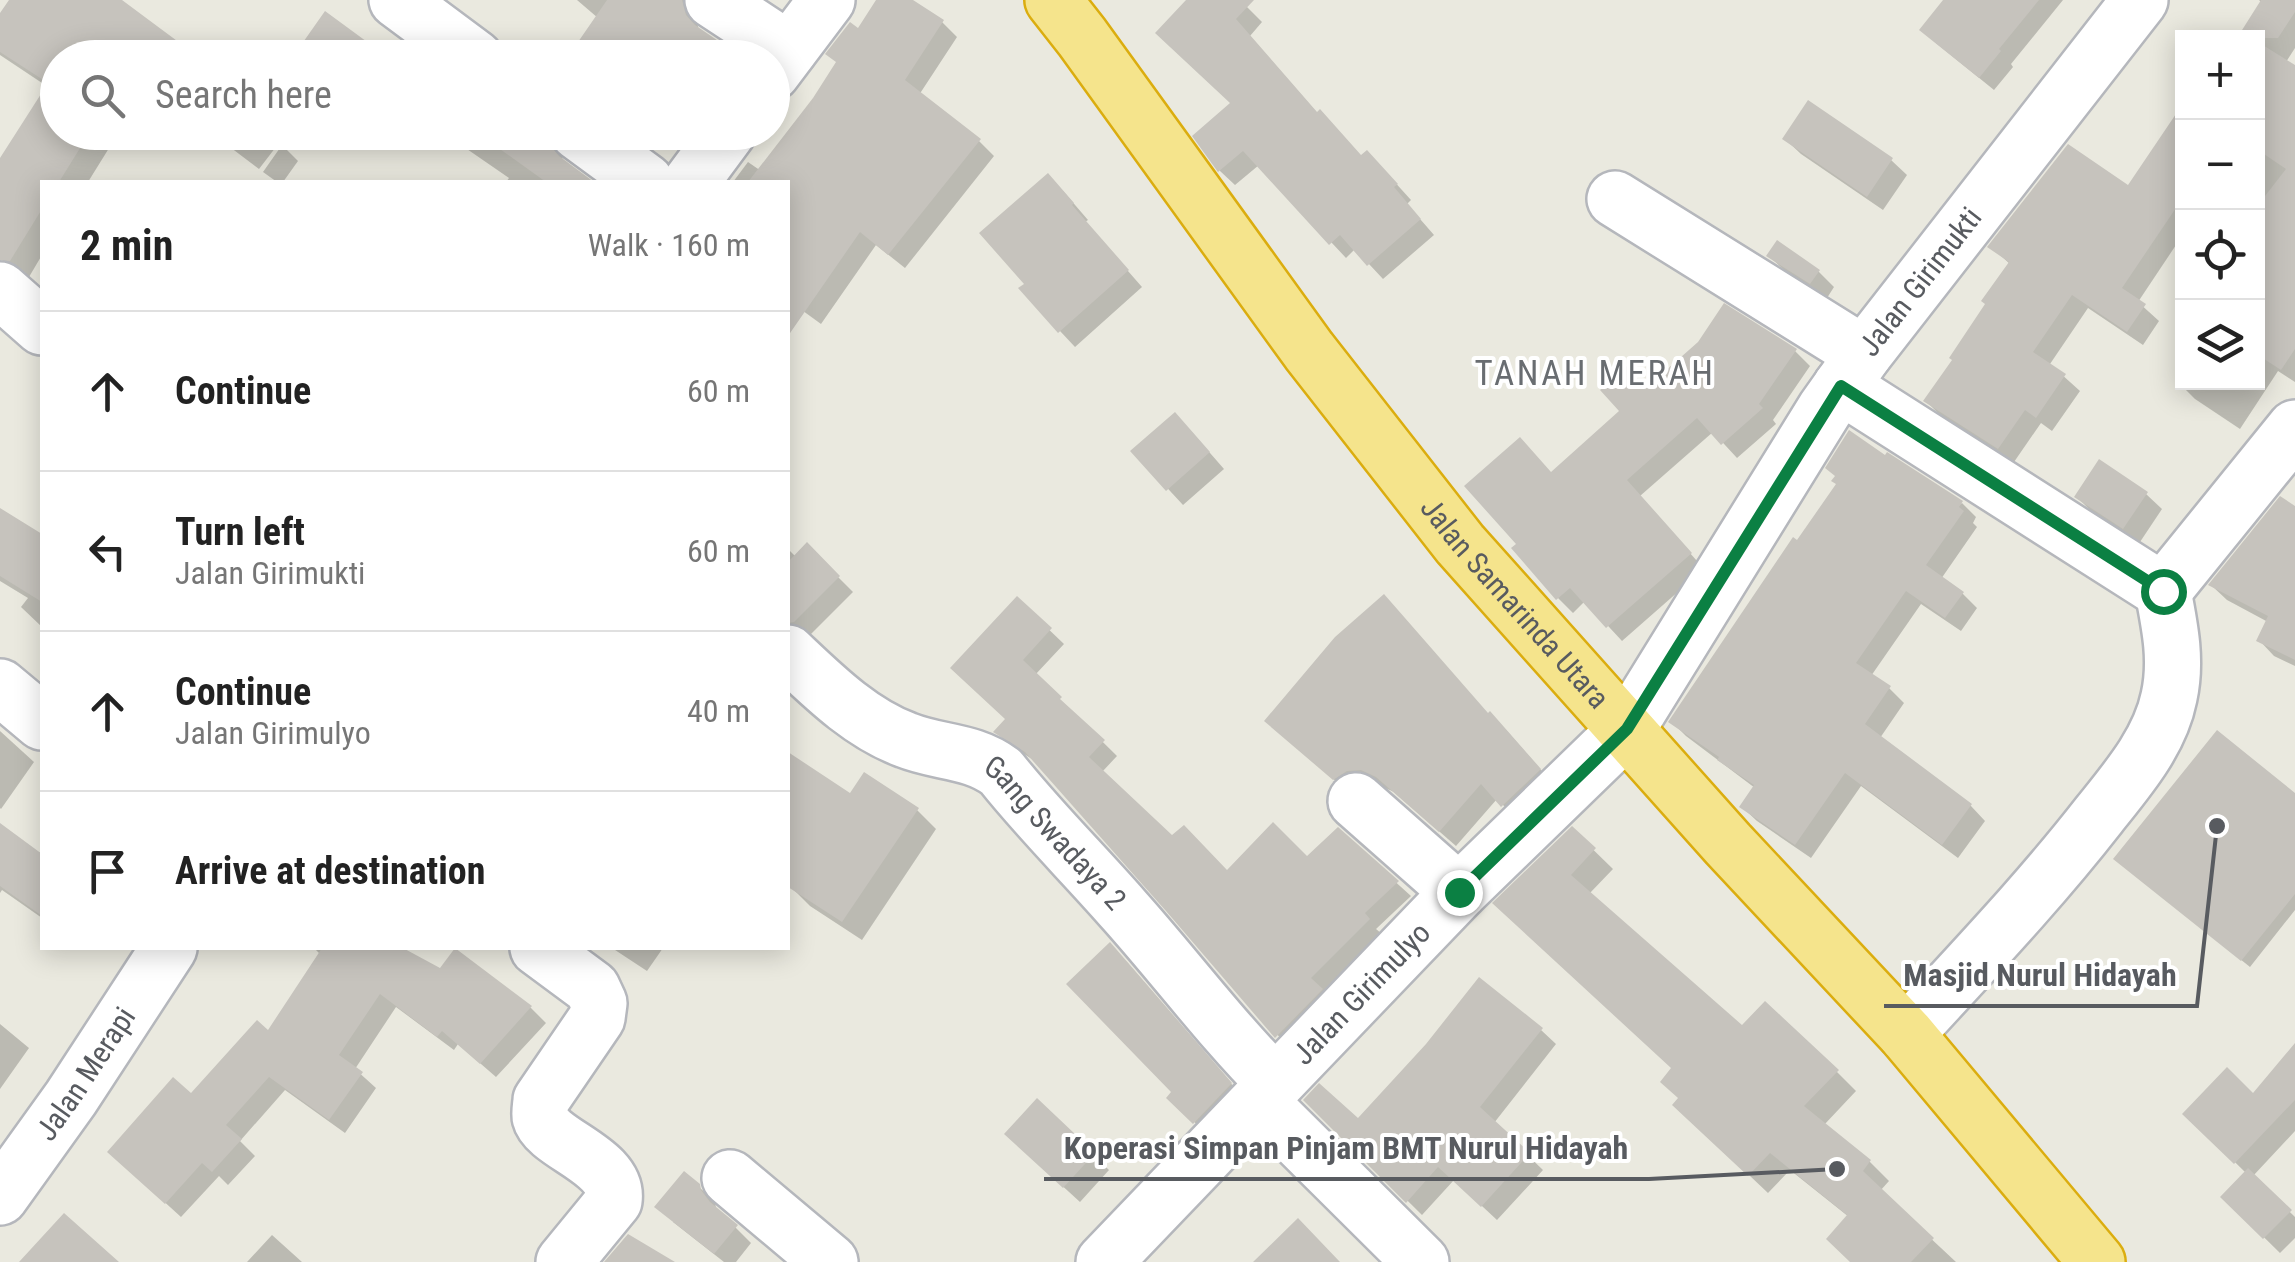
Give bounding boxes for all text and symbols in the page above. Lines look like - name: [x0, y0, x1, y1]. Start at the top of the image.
- map controls: [2175, 30, 2265, 390]
- button: +: [2175, 30, 2265, 120]
- search box: [40, 40, 790, 150]
- icon: search: [75, 68, 130, 123]
- text: Search here: [155, 73, 332, 117]
- button: −: [2175, 120, 2265, 210]
- street label: Jalan Girimukti: [1851, 200, 1989, 363]
- button: locate: [2175, 210, 2265, 300]
- text: 2 min: [80, 221, 173, 270]
- text: Walk · 160 m: [588, 226, 750, 264]
- button: layers: [2175, 300, 2265, 390]
- district label: TANAH MERAH: [1475, 353, 1715, 394]
- icon: ahead: [80, 364, 135, 419]
- text: Continue: [175, 369, 311, 413]
- text: 60 m: [687, 372, 750, 410]
- street label: Jalan Samarinda Utara: [1414, 491, 1616, 715]
- text: Turn left: [175, 510, 305, 554]
- icon: left: [80, 524, 135, 579]
- text: 60 m: [687, 532, 750, 570]
- text: Jalan Girimukti: [175, 554, 365, 592]
- route start: [2141, 569, 2187, 615]
- text: Continue: [175, 670, 311, 714]
- icon: ahead: [80, 684, 135, 739]
- text: 40 m: [687, 692, 750, 730]
- text: Jalan Girimulyo: [175, 714, 371, 752]
- street label: Gang Swadaya 2: [978, 748, 1134, 917]
- icon: arrive: [80, 844, 135, 899]
- text: Arrive at destination: [175, 849, 485, 893]
- route end: [1437, 870, 1483, 916]
- street label: Jalan Girimulyo: [1285, 915, 1437, 1072]
- callout: Masjid Nurul Hidayah: [1884, 944, 2197, 1006]
- text: Masjid Nurul Hidayah: [1903, 956, 2177, 994]
- street label: Jalan Merapi: [28, 1001, 142, 1147]
- callout: Koperasi Simpan Pinjam BMT Nurul Hidayah: [1044, 1117, 1649, 1179]
- text: Koperasi Simpan Pinjam BMT Nurul Hidayah: [1064, 1129, 1628, 1167]

